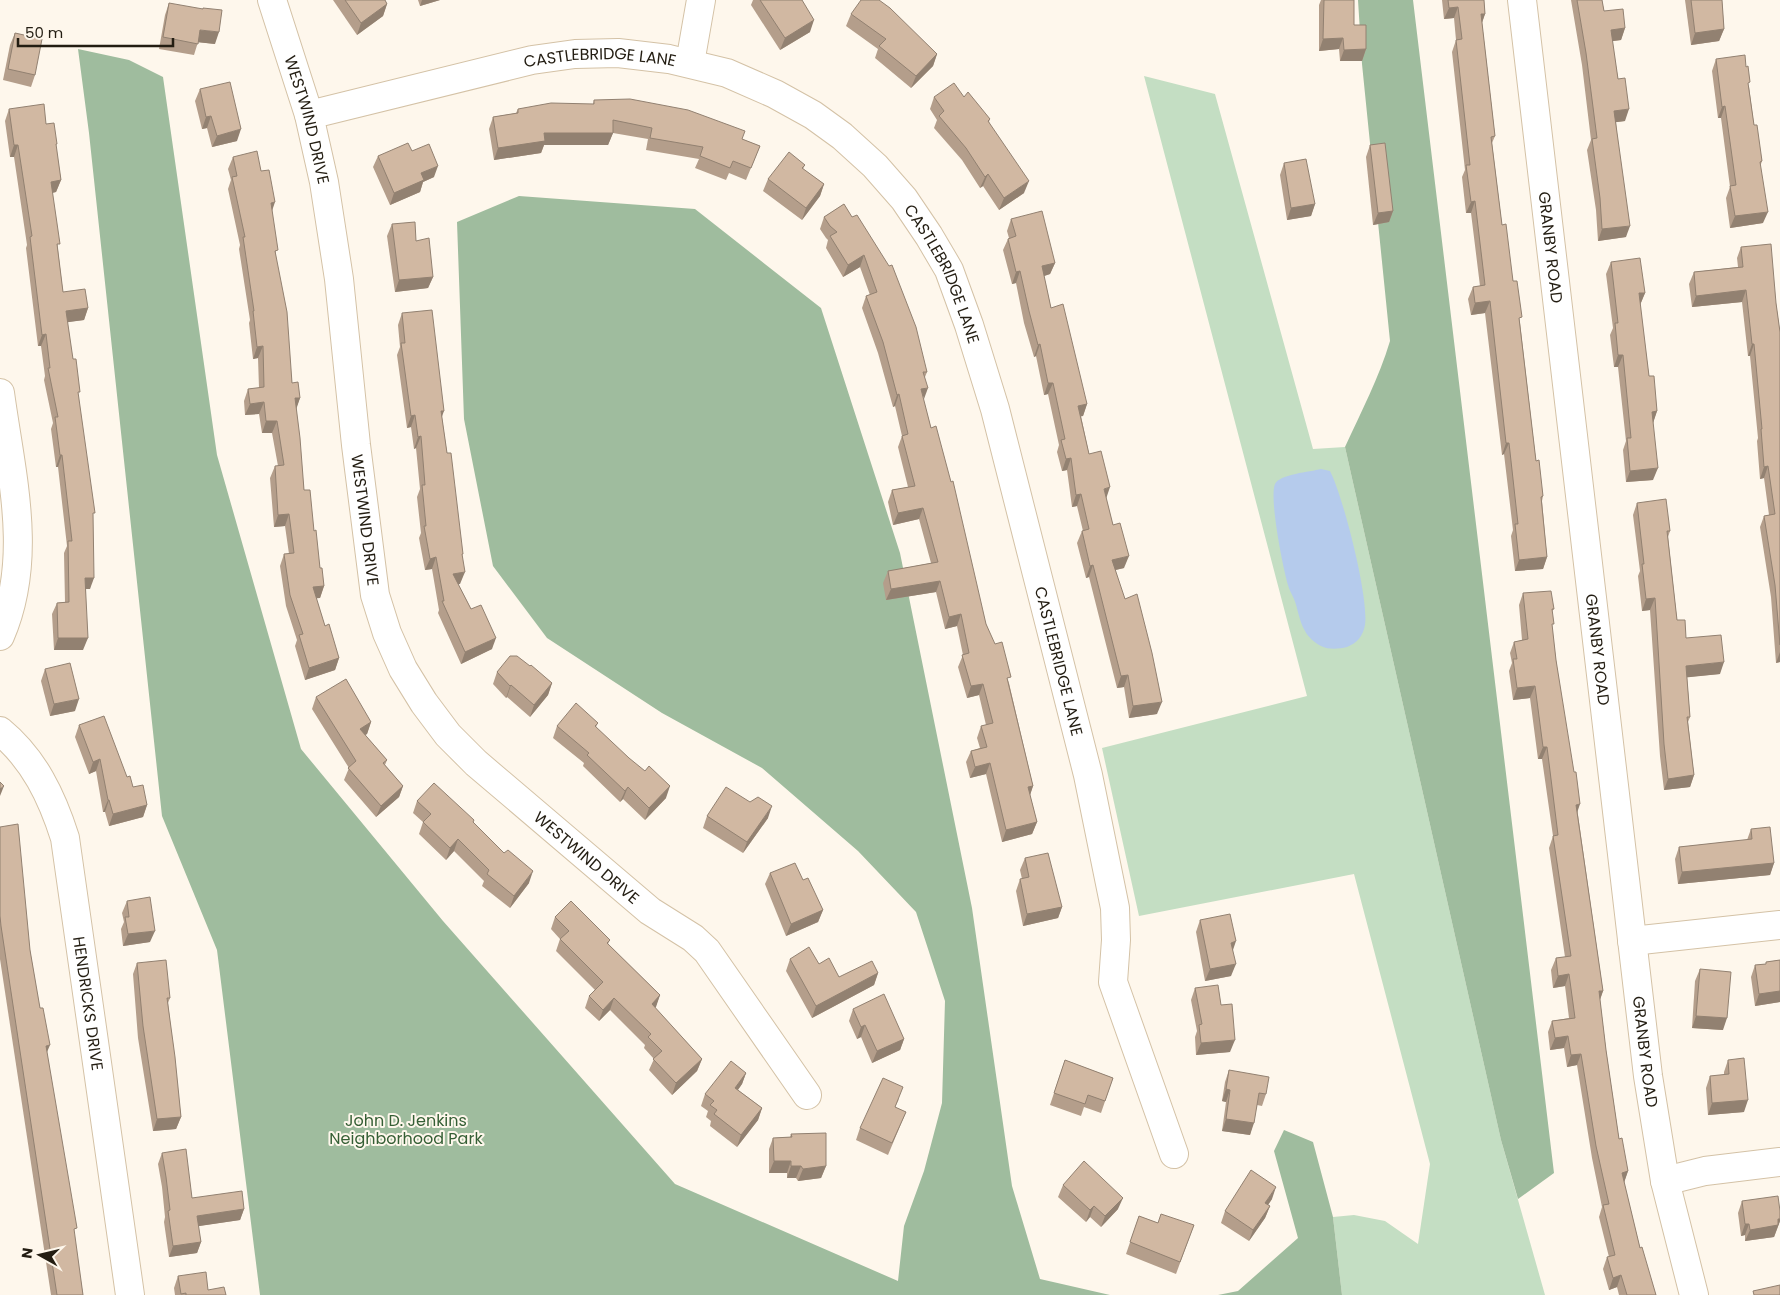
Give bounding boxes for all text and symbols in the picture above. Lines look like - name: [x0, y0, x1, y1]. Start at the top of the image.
- scale bar: [18, 15, 172, 47]
- text: 50 m: [25, 22, 63, 43]
- street label: CASTLEBRIDGE LANE: [521, 41, 679, 73]
- street label: WESTWIND DRIVE: [279, 52, 336, 186]
- street label: GRANBY ROAD: [1533, 190, 1569, 304]
- street label: CASTLEBRIDGE LANE: [899, 199, 986, 346]
- street label: WESTWIND DRIVE: [346, 453, 385, 587]
- street label: CASTLEBRIDGE LANE: [1029, 584, 1089, 738]
- street label: GRANBY ROAD: [1580, 593, 1616, 707]
- street label: WESTWIND DRIVE: [529, 806, 645, 909]
- street label: HENDRICKS DRIVE: [68, 935, 109, 1072]
- street label: GRANBY ROAD: [1627, 995, 1664, 1109]
- park label: John D. Jenkins Neighborhood Park: [329, 1109, 483, 1150]
- north arrow: [15, 1230, 65, 1280]
- text: N: [16, 1247, 38, 1260]

